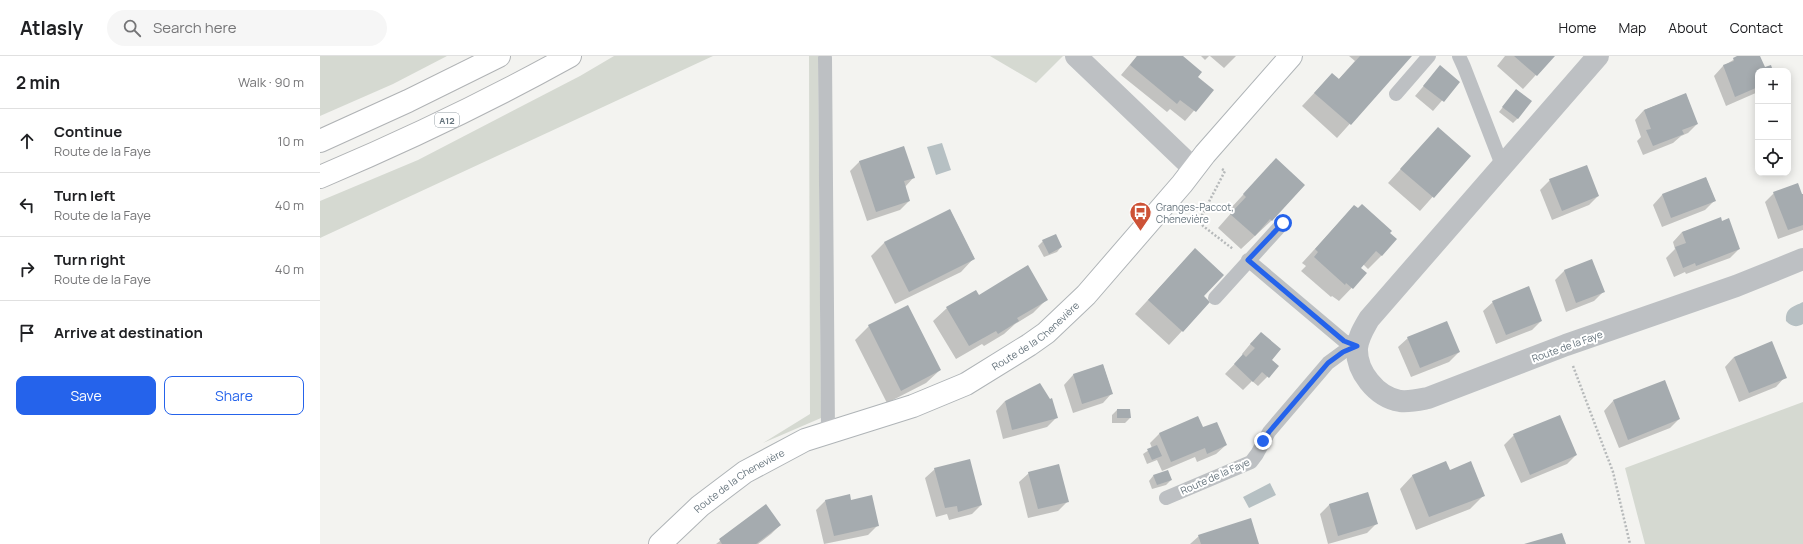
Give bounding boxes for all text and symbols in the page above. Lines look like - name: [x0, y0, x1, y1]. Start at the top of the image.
- search box: [107, 10, 387, 46]
- text: Atlasly: [20, 15, 83, 41]
- icon: search: [121, 17, 143, 39]
- text: Search here: [153, 17, 236, 38]
- text: Home: [1559, 18, 1596, 37]
- text: Map: [1618, 18, 1646, 37]
- text: About: [1668, 18, 1708, 37]
- text: Contact: [1730, 18, 1783, 37]
- map controls: [1755, 68, 1791, 176]
- button: +: [1755, 68, 1791, 104]
- text: 2 min: [16, 71, 60, 94]
- text: Walk · 90 m: [238, 73, 304, 91]
- button: −: [1755, 104, 1791, 140]
- road number: A12: [435, 113, 459, 127]
- text: Continue: [54, 121, 122, 142]
- icon: ahead: [16, 130, 38, 152]
- text: 10 m: [277, 132, 304, 150]
- button: locate: [1755, 140, 1791, 176]
- text: Route de la Faye: [54, 142, 151, 160]
- text: Turn left: [54, 185, 116, 206]
- icon: left: [16, 194, 38, 216]
- text: 40 m: [275, 196, 304, 214]
- bus stop icon: Granges-Paccot, Chenevière: [1127, 200, 1153, 233]
- place label: Granges-Paccot, Chenevière: [1156, 200, 1234, 226]
- text: Route de la Faye: [54, 206, 151, 224]
- route start: [1274, 214, 1292, 232]
- text: Turn right: [54, 249, 125, 270]
- icon: right: [16, 258, 38, 280]
- text: 40 m: [275, 260, 304, 278]
- text: Route de la Faye: [54, 270, 151, 288]
- street label: Route de la Chenevière: [989, 298, 1082, 373]
- icon: arrive: [16, 322, 38, 344]
- text: Arrive at destination: [54, 322, 203, 343]
- street label: Route de la Faye: [1530, 327, 1605, 365]
- button: Save: [16, 376, 156, 415]
- button: Share: [164, 376, 304, 415]
- route end: [1254, 432, 1272, 450]
- street label: Route de la Chenevière: [690, 445, 787, 516]
- street label: Route de la Faye: [1178, 454, 1252, 498]

